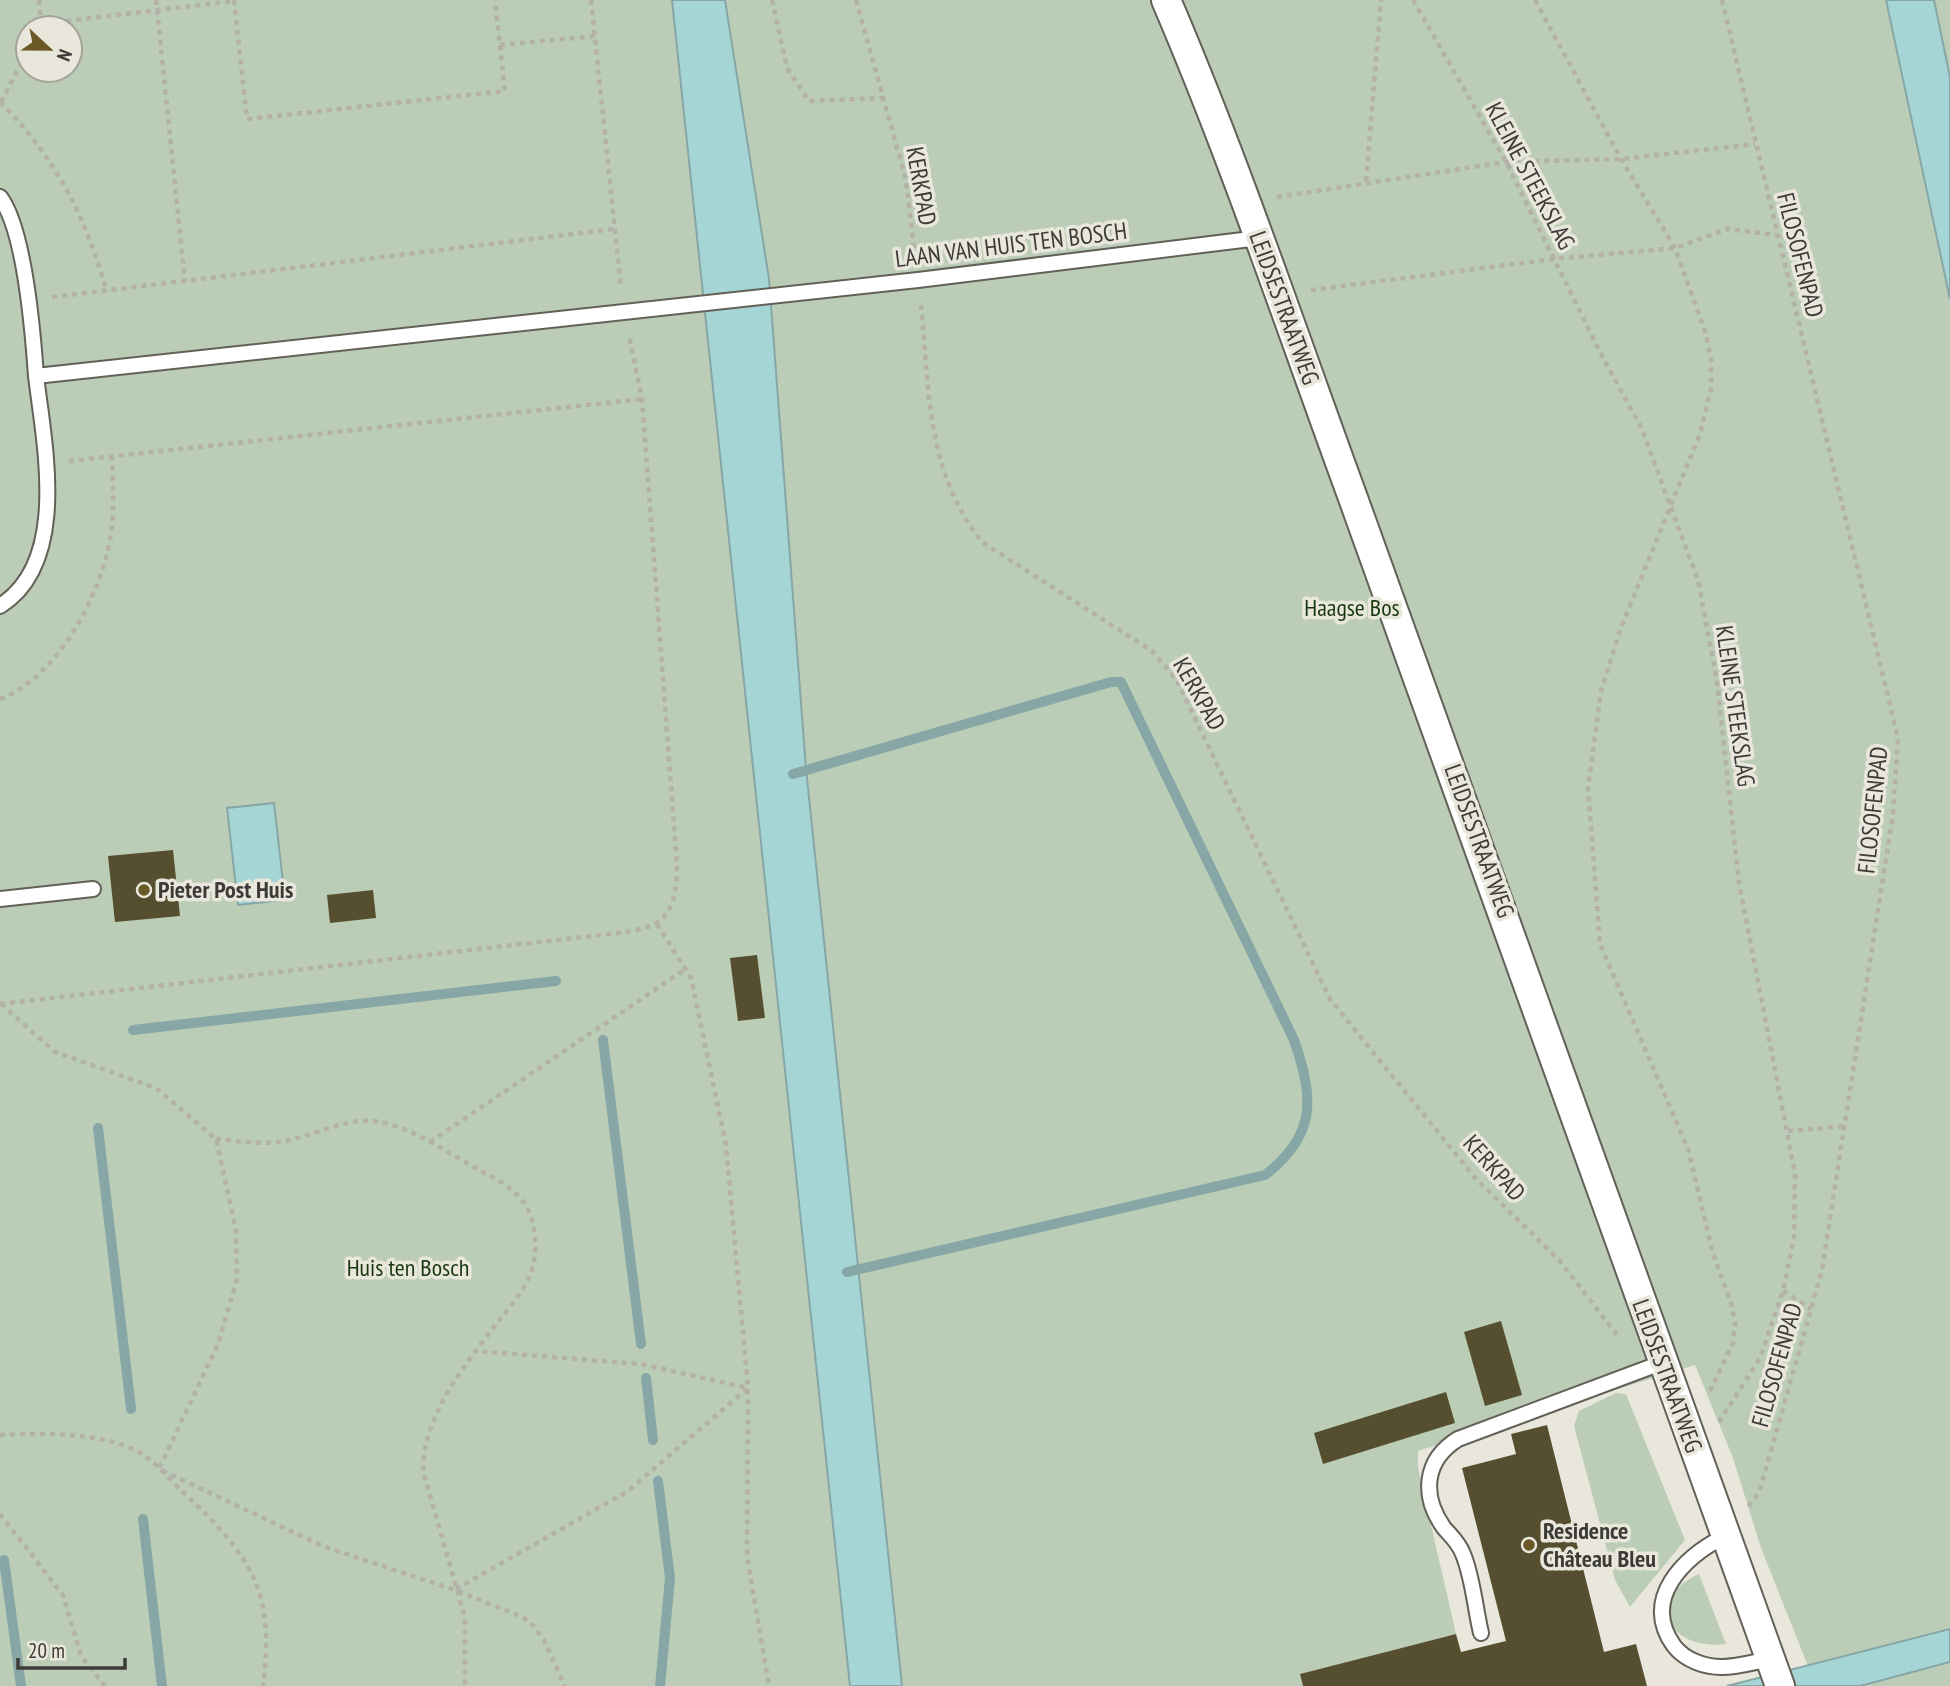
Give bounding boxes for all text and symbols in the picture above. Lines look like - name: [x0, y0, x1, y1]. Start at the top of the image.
- north arrow: [14, 14, 84, 84]
- text: N: [52, 46, 78, 65]
- street label: KLEINE STEEKSLAG: [1479, 97, 1582, 255]
- street label: KERKPAD: [899, 144, 944, 227]
- street label: FILOSOFENPAD: [1770, 189, 1831, 320]
- street label: LAAN VAN HUIS TEN BOSCH: [893, 215, 1129, 274]
- street label: LEIDSESTRAATWEG: [1242, 227, 1327, 389]
- park label: Haagse Bos: [1304, 592, 1400, 623]
- street label: KLEINE STEEKSLAG: [1709, 623, 1762, 789]
- street label: KERKPAD: [1166, 652, 1233, 736]
- street label: FILOSOFENPAD: [1850, 745, 1895, 875]
- street label: LEIDSESTRAATWEG: [1437, 760, 1522, 922]
- place label: Pieter Post Huis: [158, 874, 293, 905]
- marker: Pieter Post Huis: [136, 882, 152, 898]
- street label: KERKPAD: [1456, 1128, 1532, 1207]
- park label: Huis ten Bosch: [347, 1252, 469, 1283]
- street label: LEIDSESTRAATWEG: [1625, 1295, 1710, 1457]
- street label: FILOSOFENPAD: [1744, 1299, 1809, 1430]
- place label: Residence Château Bleu: [1543, 1515, 1656, 1574]
- marker: Residence Château Bleu: [1521, 1537, 1537, 1553]
- scale bar: [18, 1626, 124, 1670]
- text: 20 m: [28, 1637, 65, 1664]

